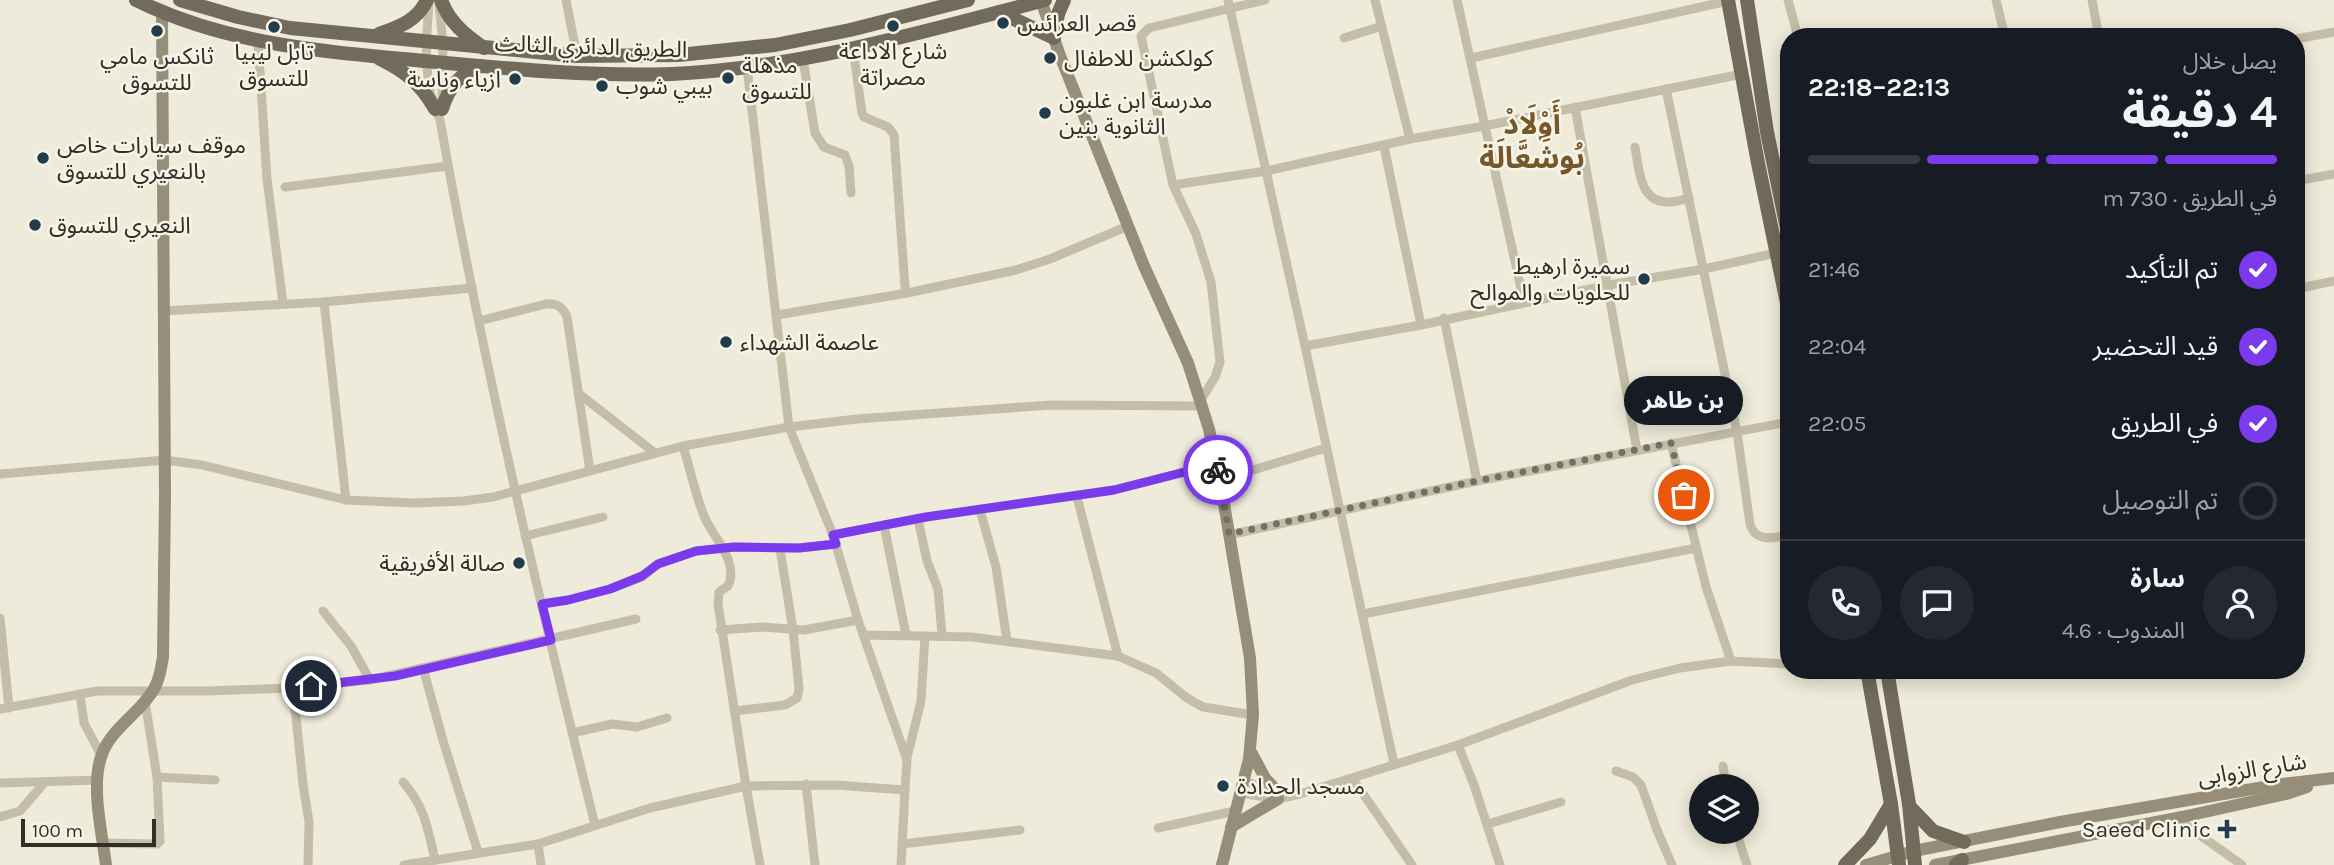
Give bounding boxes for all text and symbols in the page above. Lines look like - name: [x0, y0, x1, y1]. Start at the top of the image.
- place label: قصر العرائس: [1017, 10, 1137, 37]
- marker: قصر العرائس: [995, 15, 1011, 31]
- marker: شارع الاداعة مصراتة: [885, 18, 901, 34]
- marker: تابل ليبيا للتسوق: [266, 19, 282, 35]
- marker: ثانكس مامي للتسوق: [149, 23, 165, 39]
- street label: الطريق الدائري الثالث: [494, 30, 688, 67]
- place label: شارع الاداعة مصراتة: [839, 38, 947, 91]
- place label: تابل ليبيا للتسوق: [234, 39, 314, 92]
- place label: ثانكس مامي للتسوق: [100, 43, 214, 96]
- place label: كولكشن للاطفال: [1064, 45, 1214, 72]
- text: يصل خلال: [2183, 48, 2277, 75]
- marker: كولكشن للاطفال: [1042, 50, 1058, 66]
- place label: مذهلة للتسوق: [742, 52, 812, 105]
- place label: ازياء وناسة: [407, 66, 501, 93]
- marker: مذهلة للتسوق: [720, 70, 736, 86]
- marker: ازياء وناسة: [507, 71, 523, 87]
- text: 22:13–22:18: [1808, 72, 1950, 103]
- place label: بيبي شوب: [616, 73, 713, 103]
- marker: بيبي شوب: [594, 78, 610, 94]
- text: 4 دقيقة: [2122, 85, 2277, 139]
- place label: مدرسة ابن غلبون الثانوية بنين: [1059, 87, 1213, 140]
- district label: أَوْلَادْ بُوشَعَّالَة: [1479, 99, 1585, 176]
- marker: مدرسة ابن غلبون الثانوية بنين: [1037, 105, 1053, 121]
- place label: موقف سيارات خاص بالنعيري للتسوق: [57, 132, 246, 188]
- marker: موقف سيارات خاص بالنعيري للتسوق: [35, 150, 51, 166]
- text: في الطريق · 730 m: [2103, 185, 2277, 212]
- place label: النعيري للتسوق: [49, 212, 191, 242]
- marker: النعيري للتسوق: [27, 217, 43, 233]
- icon: check: [2239, 251, 2277, 289]
- place label: سميرة ارهيط للحلويات والموالح: [1471, 253, 1630, 309]
- text: تم التأكيد: [2125, 254, 2218, 285]
- text: 21:46: [1808, 256, 1860, 283]
- marker: سميرة ارهيط للحلويات والموالح: [1636, 271, 1652, 287]
- icon: check: [2239, 328, 2277, 366]
- place label: عاصمة الشهداء: [740, 329, 879, 356]
- text: قيد التحضير: [2093, 331, 2218, 362]
- text: 22:04: [1808, 333, 1866, 360]
- marker: عاصمة الشهداء: [718, 334, 734, 350]
- callout: بن طاهر: [1624, 376, 1744, 425]
- text: بن طاهر: [1643, 387, 1724, 414]
- icon: check: [2239, 405, 2277, 443]
- text: في الطريق: [2111, 408, 2218, 439]
- text: 22:05: [1808, 410, 1867, 437]
- courier: [1183, 435, 1253, 505]
- icon: bike: [1199, 451, 1237, 489]
- pin: [1654, 465, 1714, 525]
- icon: bag: [1665, 476, 1703, 514]
- text: تم التوصيل: [2102, 485, 2218, 516]
- place label: صالة الأفريقية: [379, 550, 505, 577]
- marker: صالة الأفريقية: [511, 555, 527, 571]
- text: سارة: [2130, 563, 2185, 594]
- button: phone: [1808, 566, 1882, 640]
- button: chat: [1900, 566, 1974, 640]
- button: person: [2203, 566, 2277, 640]
- text: المندوب · 4.6: [2062, 617, 2185, 644]
- pin: [281, 656, 341, 716]
- icon: home: [292, 667, 330, 705]
- street label: شارع الزوابى: [2196, 748, 2309, 794]
- place label: مسجد الحدادة: [1237, 773, 1365, 800]
- map controls: [1689, 774, 1759, 844]
- button: layers: [1689, 774, 1759, 844]
- marker: مسجد الحدادة: [1215, 778, 1231, 794]
- scale bar: [21, 816, 156, 848]
- place label: Saeed Clinic: [2082, 816, 2211, 843]
- marker: Saeed Clinic: [2217, 819, 2237, 839]
- text: 100 m: [32, 820, 83, 842]

